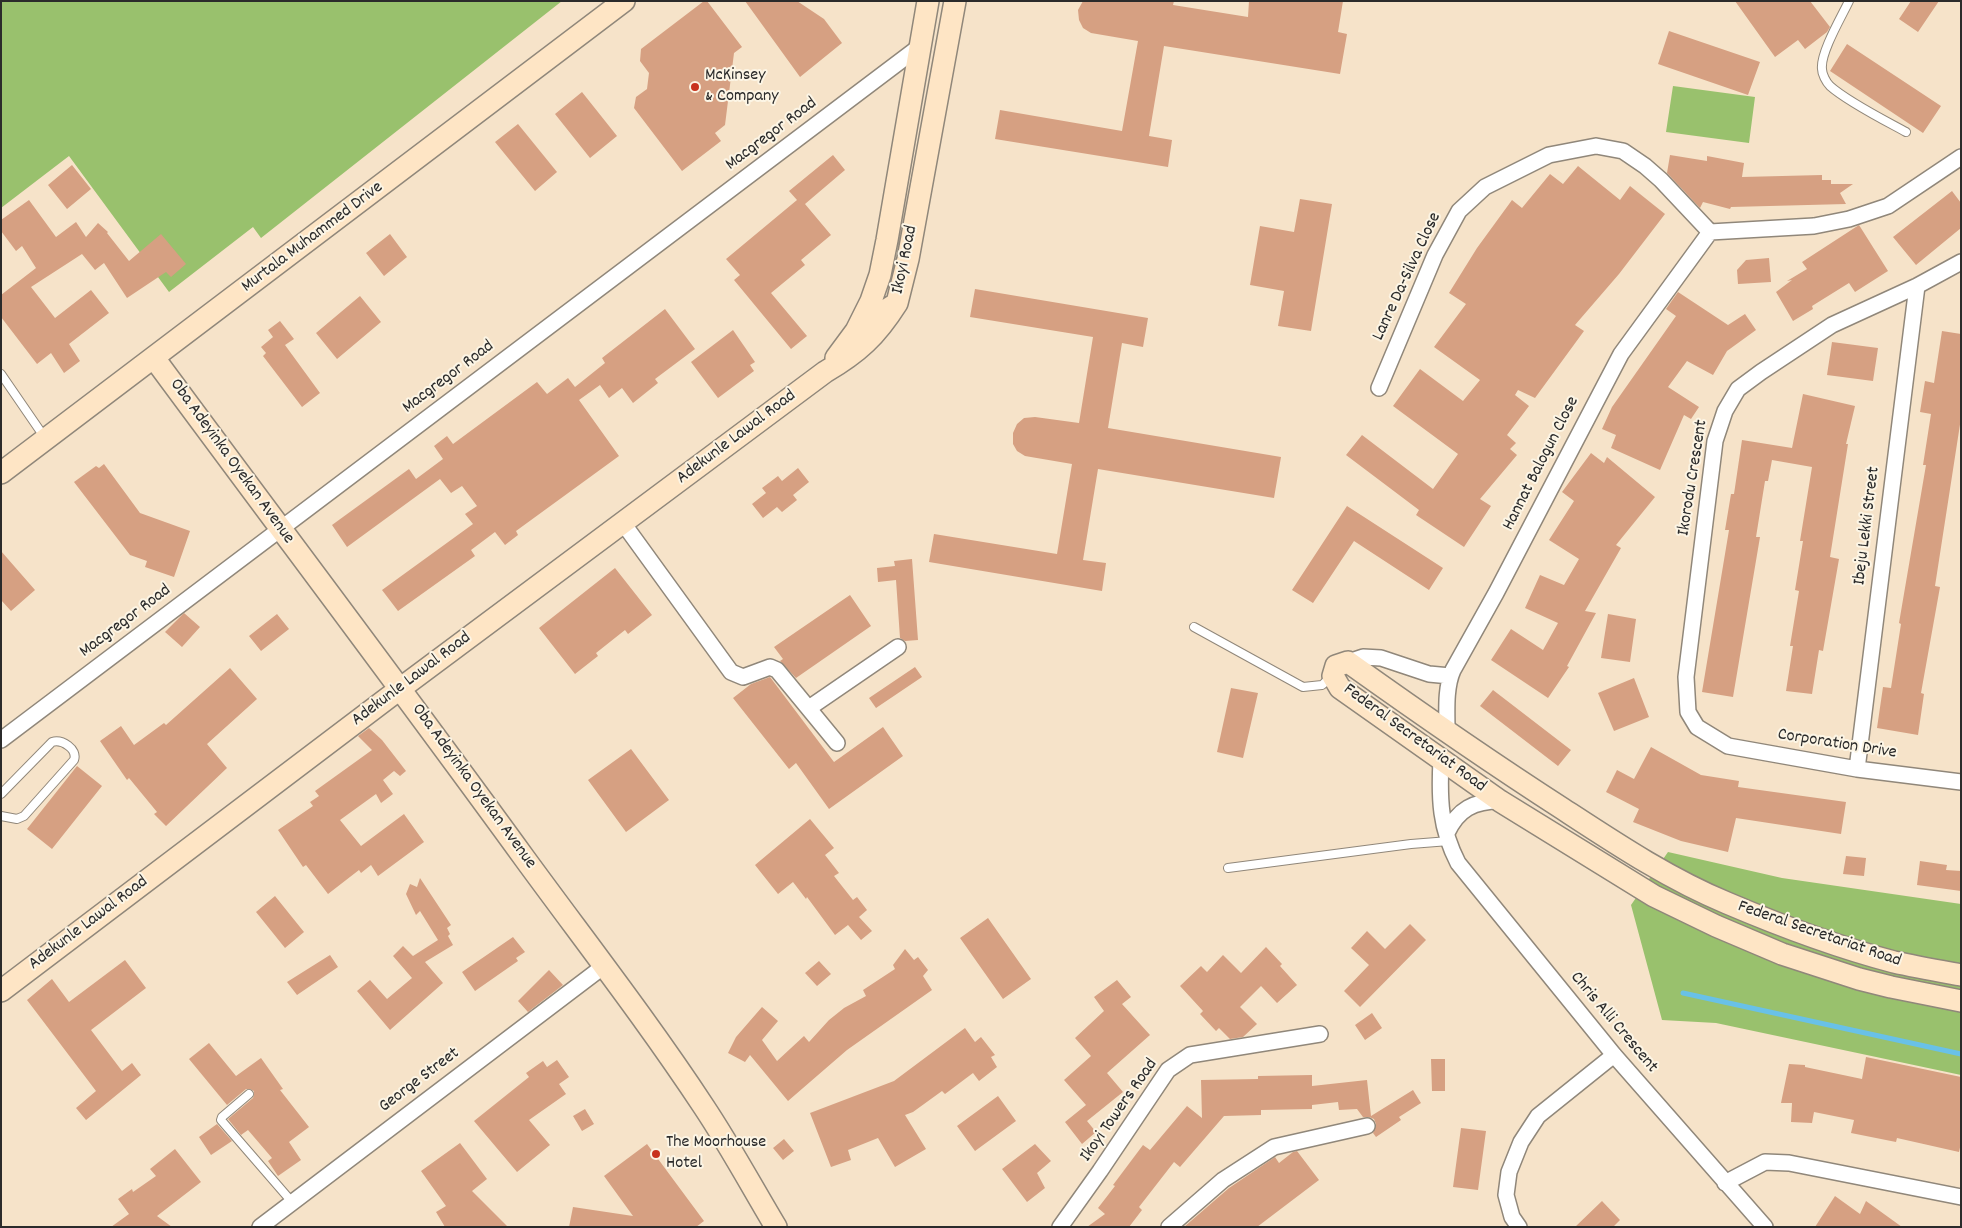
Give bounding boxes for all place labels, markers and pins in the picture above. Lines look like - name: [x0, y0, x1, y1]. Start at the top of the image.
- place label: McKinsey & Company: [705, 66, 779, 108]
- marker: McKinsey & Company: [689, 81, 701, 93]
- place label: The Moorhouse Hotel: [666, 1133, 766, 1176]
- marker: The Moorhouse Hotel: [650, 1148, 662, 1160]

